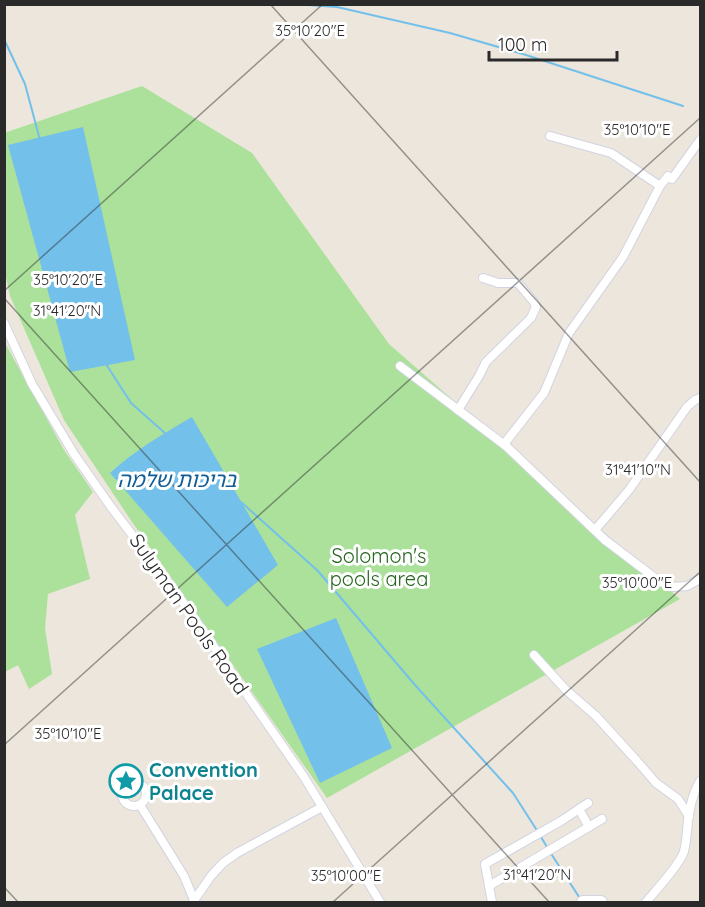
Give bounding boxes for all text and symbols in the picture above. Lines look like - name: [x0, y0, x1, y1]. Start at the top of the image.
- text: 35°10'20"E: [275, 21, 345, 40]
- scale bar: [489, 24, 616, 62]
- text: 100 m: [498, 33, 547, 56]
- text: 35°10'10"E: [603, 120, 671, 139]
- text: 35°10'20"E: [33, 270, 103, 289]
- text: 31°41'20"N: [33, 301, 101, 320]
- text: 31°41'10"N: [605, 460, 671, 479]
- water label: בריכות שלמה: [117, 466, 238, 492]
- street label: Sulyman Pools Road: [125, 528, 254, 699]
- park label: Solomon's pools area: [330, 543, 428, 591]
- text: 35°10'00"E: [602, 573, 672, 592]
- text: 35°10'10"E: [34, 724, 102, 743]
- place label: Convention Palace: [149, 757, 258, 805]
- place icon: Convention Palace: [108, 763, 144, 799]
- text: 31°41'20"N: [503, 865, 571, 884]
- text: 35°10'00"E: [311, 866, 381, 885]

